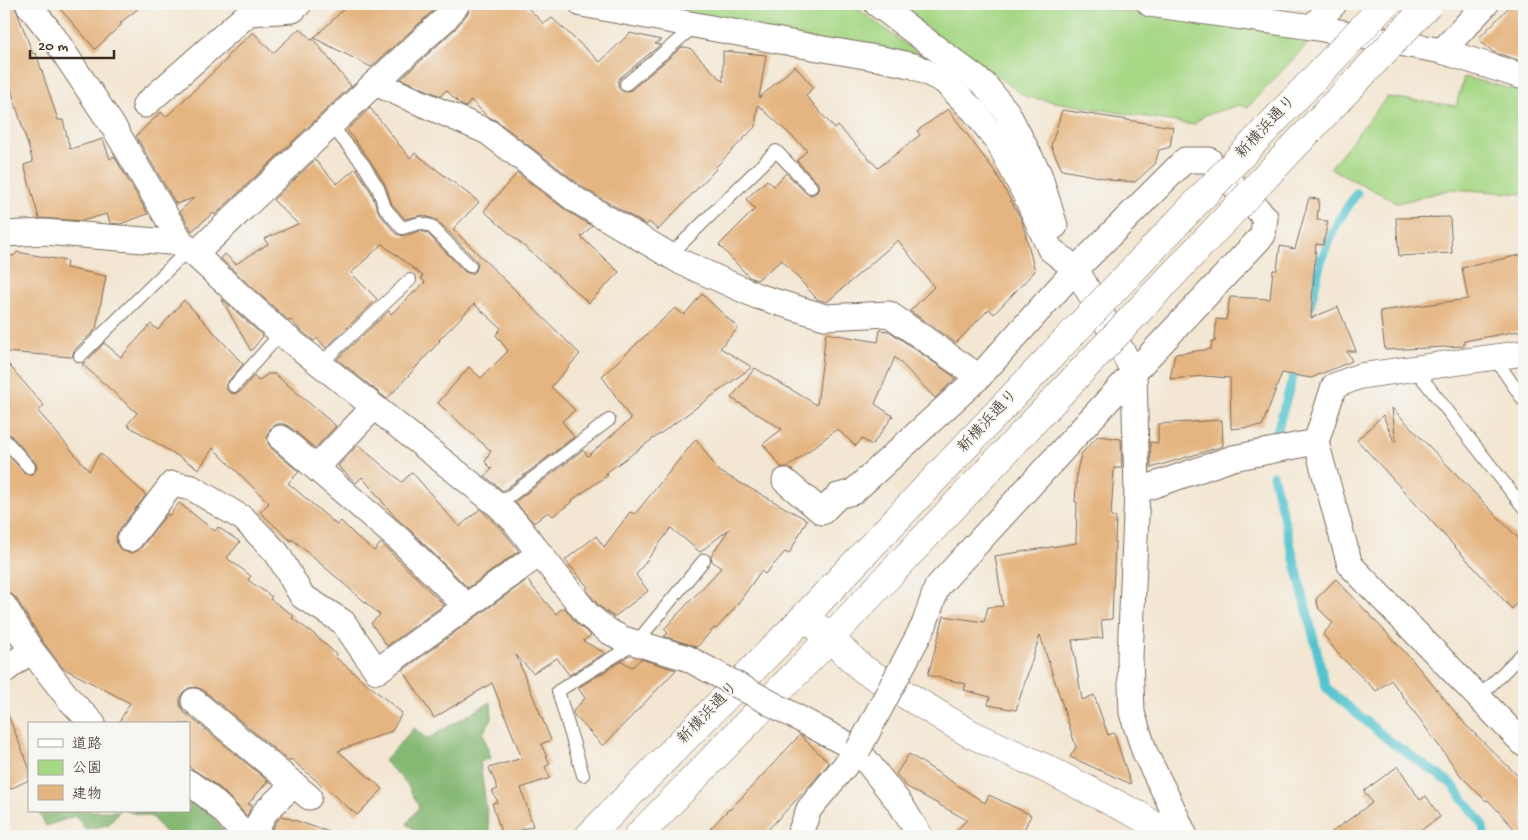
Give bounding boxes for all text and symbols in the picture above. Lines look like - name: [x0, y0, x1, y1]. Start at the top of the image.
- scale bar: [30, 28, 114, 60]
- text: 20 m: [38, 38, 68, 56]
- street label: 新横浜通り: [1232, 92, 1301, 164]
- street label: 新横浜通り: [954, 386, 1023, 458]
- street label: 新横浜通り: [674, 678, 744, 749]
- legend: [28, 722, 190, 812]
- text: 道路: [72, 736, 102, 754]
- text: 公園: [72, 760, 102, 778]
- text: 建物: [72, 786, 102, 804]

